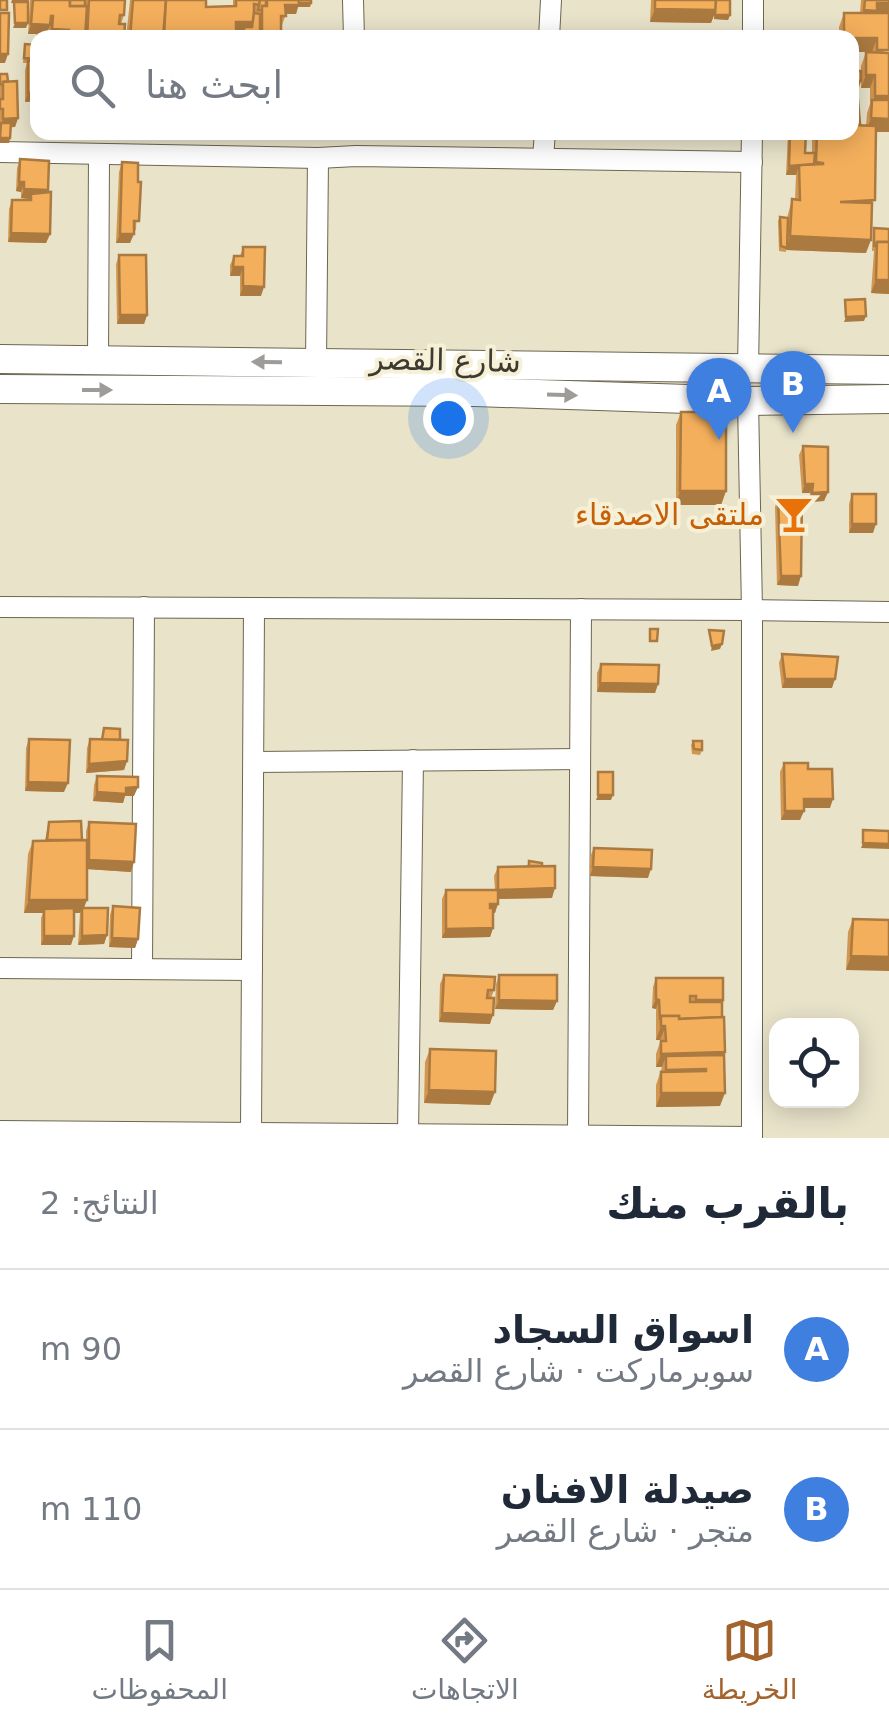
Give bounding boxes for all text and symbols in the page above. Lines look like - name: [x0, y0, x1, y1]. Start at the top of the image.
- search box: [30, 30, 859, 140]
- icon: search: [65, 58, 120, 113]
- text: ابحث هنا: [145, 63, 283, 107]
- street label: شارع القصر: [367, 341, 521, 379]
- pin: B: [760, 350, 826, 433]
- one-way arrow: [250, 354, 282, 370]
- pin: A: [686, 358, 752, 440]
- one-way arrow: [82, 382, 114, 398]
- one-way arrow: [547, 387, 579, 403]
- your location: [423, 393, 474, 444]
- bar icon: ملتقى الاصدقاء: [773, 493, 815, 535]
- place label: ملتقى الاصدقاء: [575, 497, 764, 532]
- map controls: [769, 1018, 859, 1108]
- button: locate: [769, 1018, 859, 1108]
- text: بالقرب منك: [606, 1179, 849, 1228]
- text: النتائج: 2: [40, 1184, 159, 1222]
- text: اسواق السجاد: [492, 1308, 754, 1352]
- text: 90 m: [40, 1330, 122, 1368]
- text: A: [804, 1330, 829, 1368]
- text: سوبرماركت · شارع القصر: [403, 1352, 754, 1390]
- text: صيدلة الافنان: [501, 1468, 754, 1512]
- text: 110 m: [40, 1490, 142, 1528]
- text: B: [804, 1490, 829, 1528]
- text: متجر · شارع القصر: [497, 1512, 754, 1550]
- tab: المحفوظات: [92, 1613, 228, 1706]
- tab: الاتجاهات: [411, 1613, 519, 1706]
- tab: الخريطة: [702, 1613, 797, 1706]

